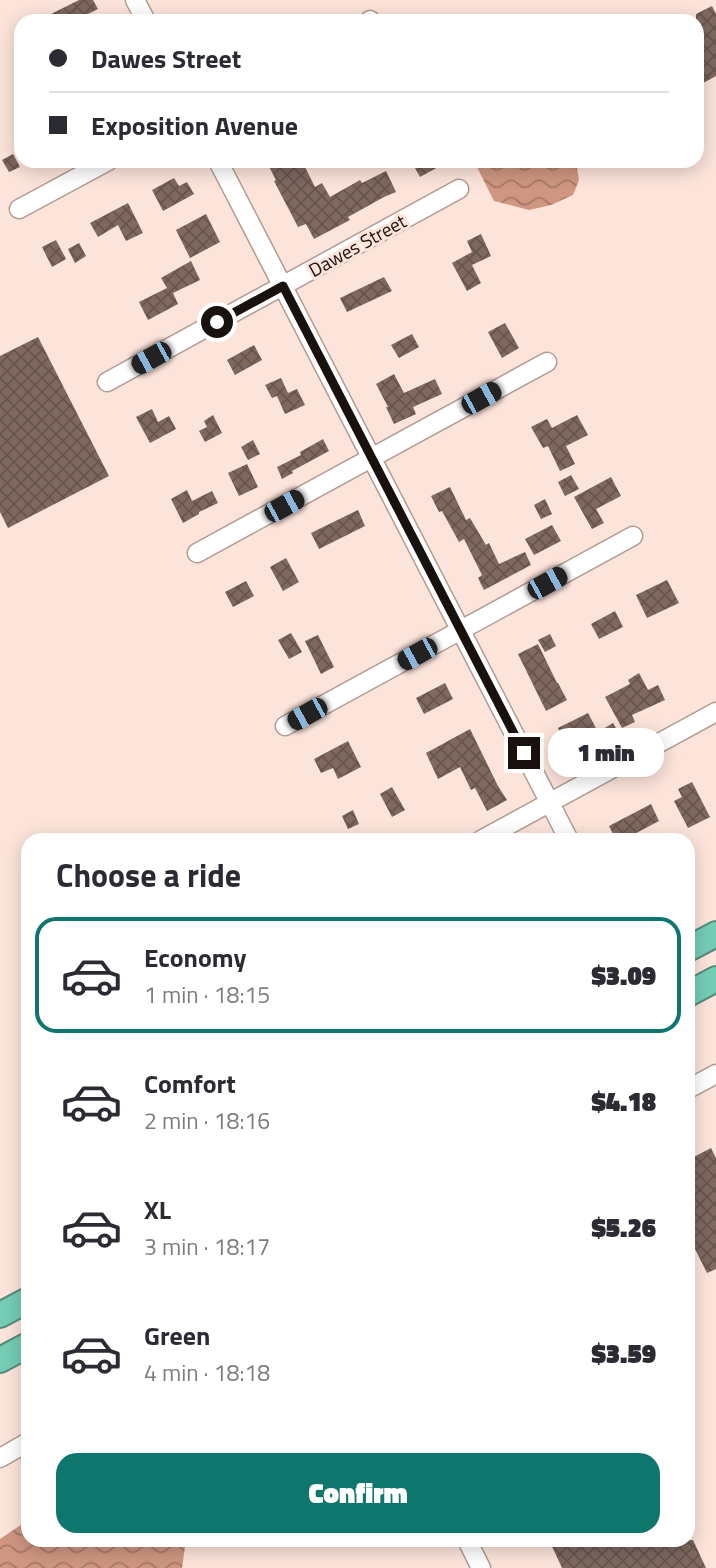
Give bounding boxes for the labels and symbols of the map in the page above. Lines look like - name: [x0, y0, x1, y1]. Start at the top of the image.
- street label: Dawes Street: [303, 206, 411, 284]
- route start: [201, 306, 233, 338]
- car: [128, 339, 175, 377]
- car: [458, 379, 505, 417]
- car: [261, 487, 308, 525]
- car: [524, 564, 571, 602]
- car: [394, 635, 441, 673]
- car: [284, 695, 331, 733]
- callout: 1 min: [548, 728, 664, 778]
- route end: [508, 737, 540, 769]

